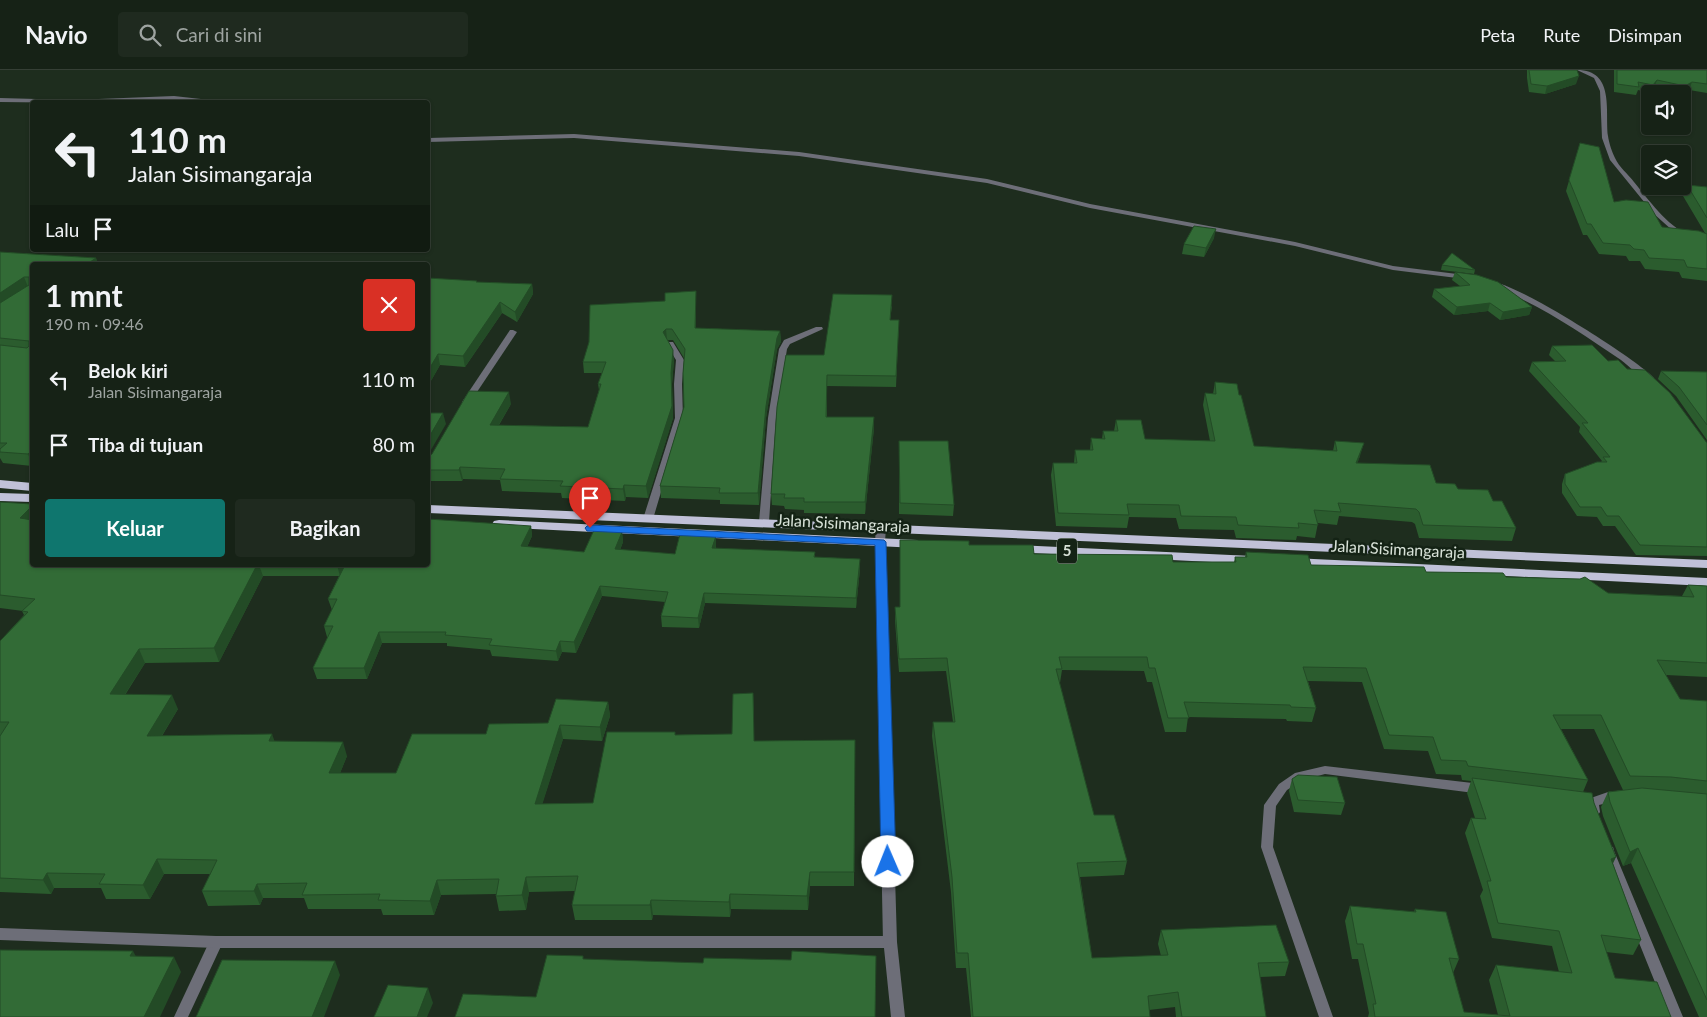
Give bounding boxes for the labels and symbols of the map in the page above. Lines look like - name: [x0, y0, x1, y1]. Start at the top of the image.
- pin: [569, 477, 611, 528]
- street label: Jalan Sisimangaraja: [776, 510, 910, 535]
- street label: Jalan Sisimangaraja: [1331, 536, 1465, 561]
- road number: 5: [1057, 538, 1077, 564]
- position arrow: [861, 835, 913, 887]

